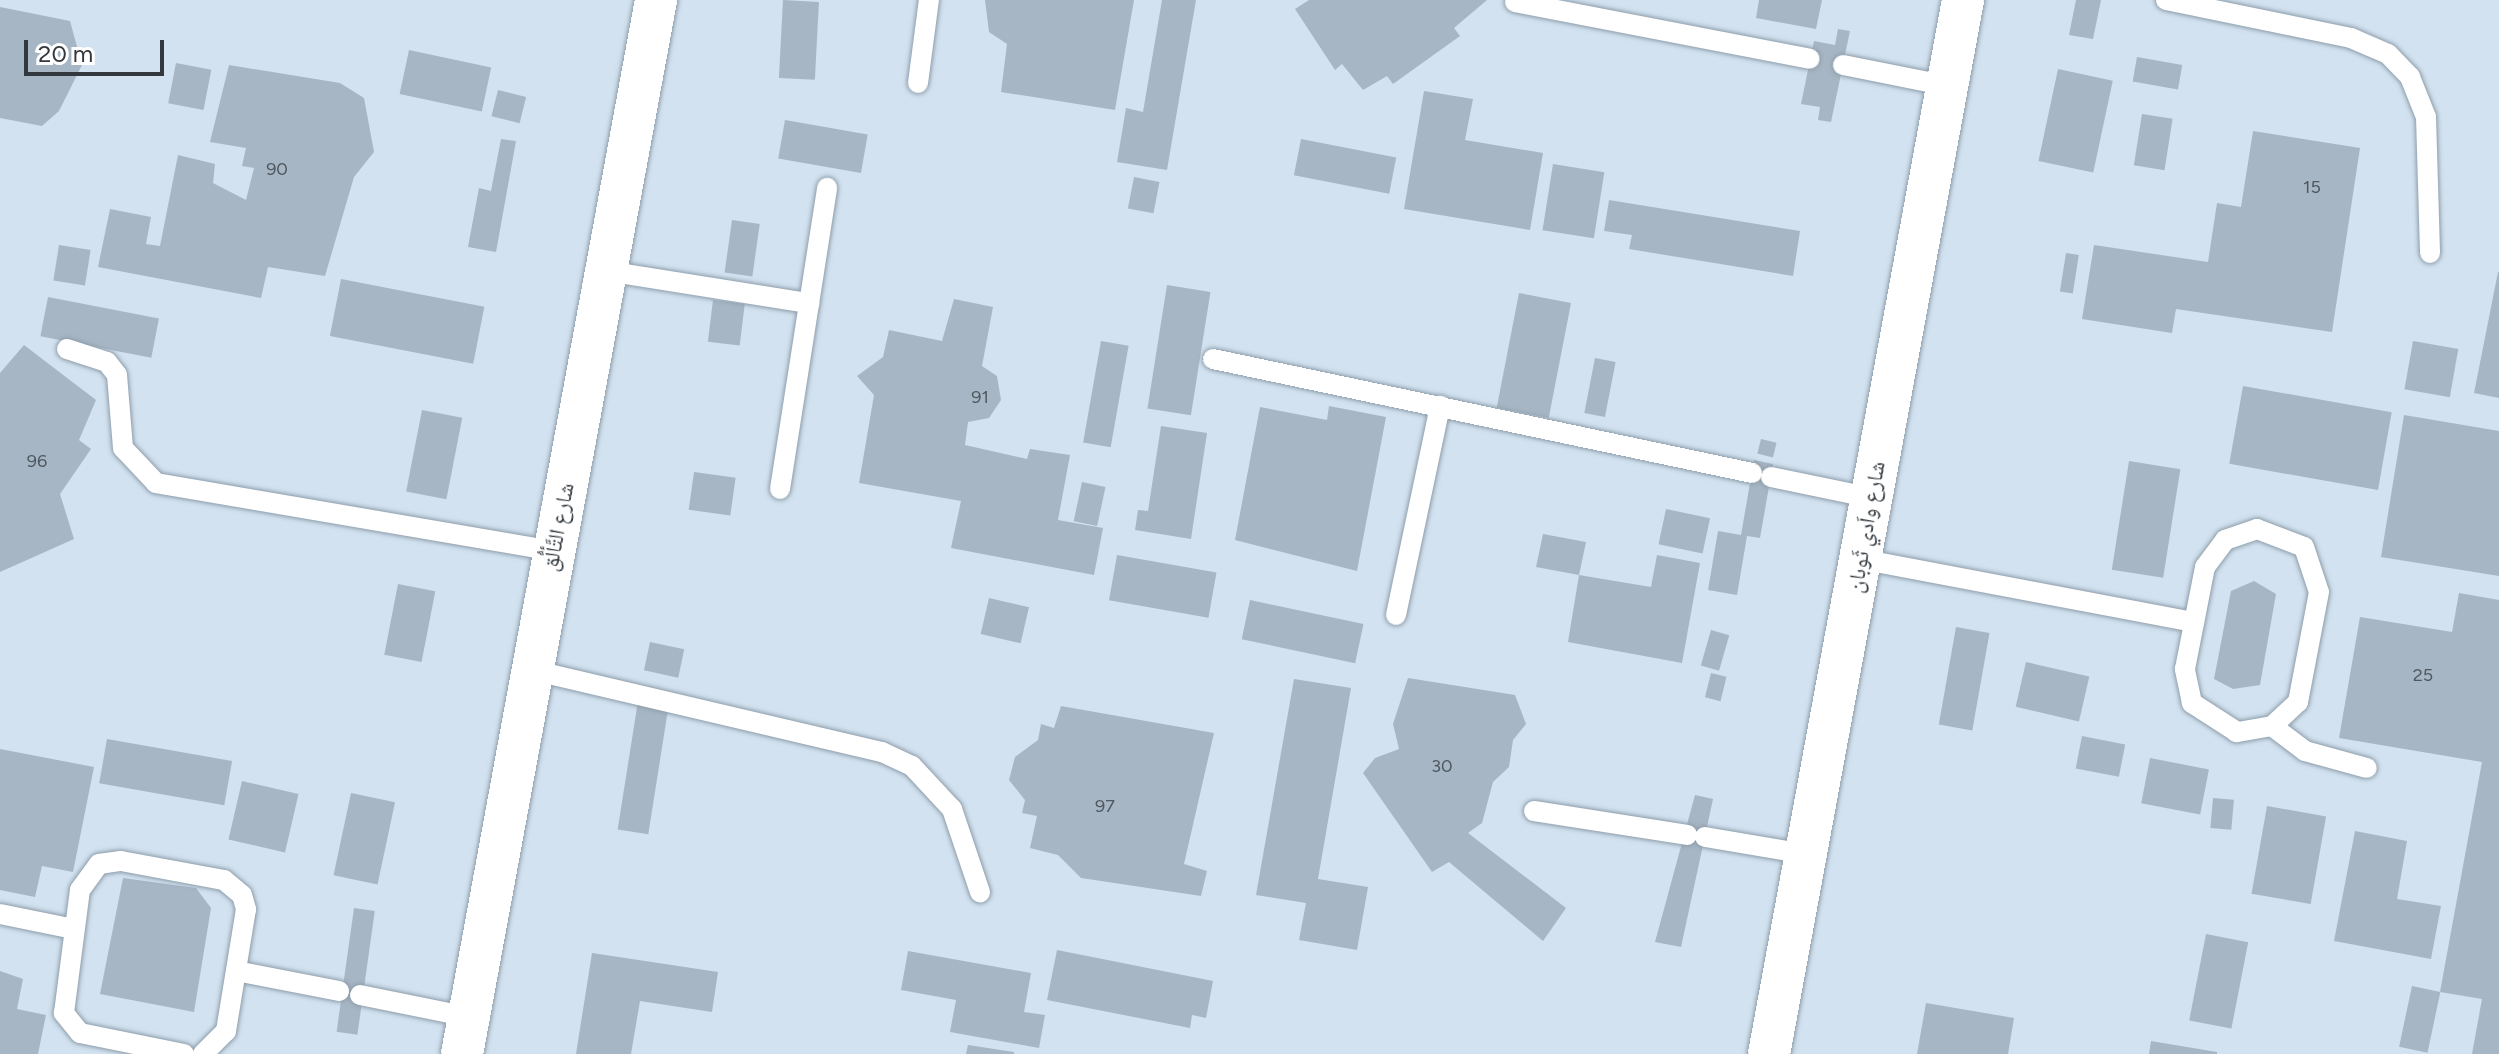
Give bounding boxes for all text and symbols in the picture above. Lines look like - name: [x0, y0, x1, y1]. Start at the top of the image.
- scale bar: [28, 24, 168, 74]
- text: 20 m: [38, 39, 93, 68]
- house number: 90: [266, 158, 288, 180]
- house number: 15: [2303, 176, 2321, 198]
- house number: 91: [971, 386, 989, 408]
- house number: 96: [27, 450, 47, 472]
- street label: شارع واَدي ثَوبان: [1841, 459, 1891, 595]
- street label: شارع التَّألُّق: [537, 481, 579, 573]
- house number: 25: [2413, 664, 2433, 686]
- house number: 30: [1431, 755, 1453, 777]
- house number: 97: [1095, 795, 1115, 817]

